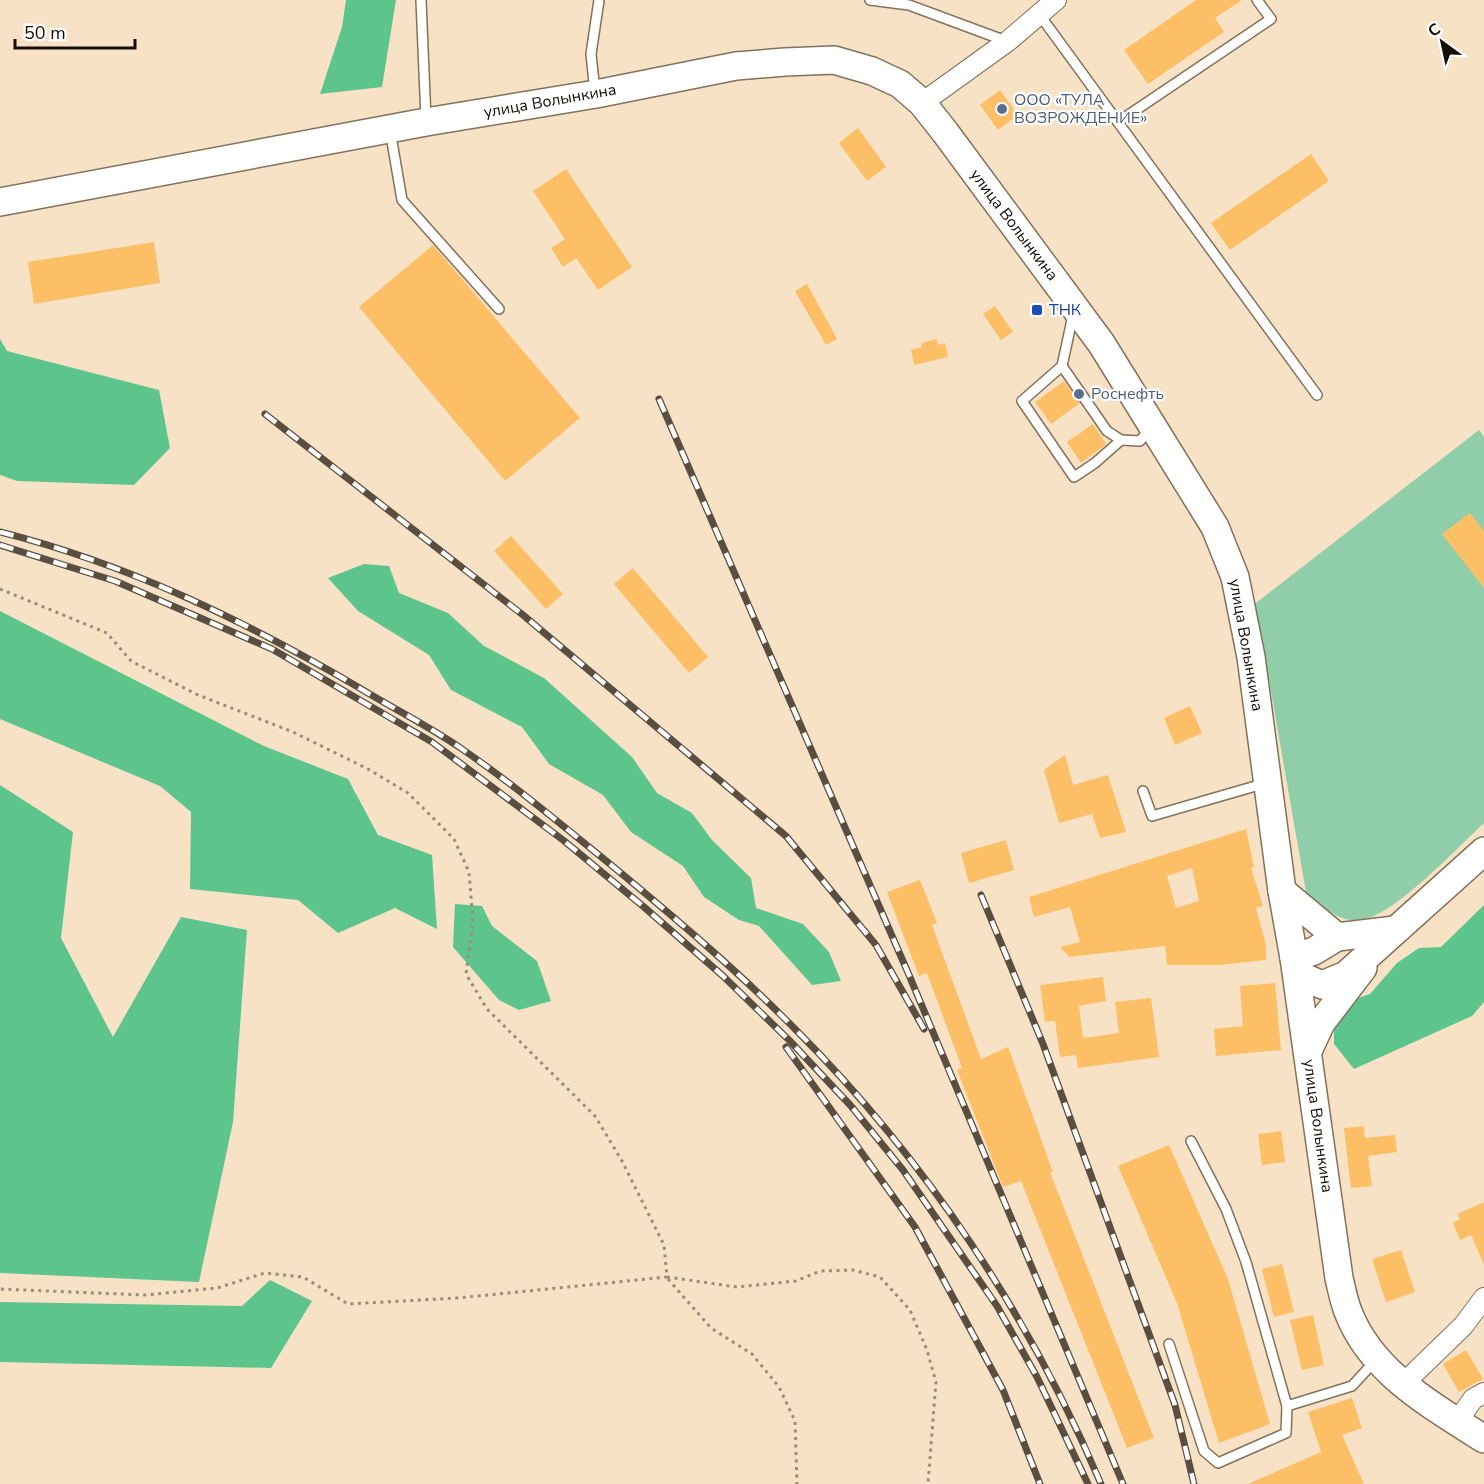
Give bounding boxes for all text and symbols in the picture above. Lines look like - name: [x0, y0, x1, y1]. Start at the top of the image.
- scale bar: [15, 12, 135, 50]
- north arrow: [1412, 12, 1472, 72]
- text: С: [1424, 18, 1445, 42]
- text: 50 m: [24, 21, 66, 45]
- street label: улица Волынкина: [482, 78, 618, 124]
- place label: ООО «ТУЛА ВОЗРОЖДЕНИЕ»: [1014, 89, 1147, 129]
- marker: ООО «ТУЛА ВОЗРОЖДЕНИЕ»: [995, 102, 1009, 116]
- street label: улица Волынкина: [965, 165, 1063, 285]
- place label: ТНК: [1049, 299, 1082, 321]
- marker: ТНК: [1030, 303, 1044, 317]
- place label: Роснефть: [1091, 383, 1164, 405]
- marker: Роснефть: [1072, 387, 1086, 401]
- street label: улица Волынкина: [1223, 577, 1269, 713]
- street label: улица Волынкина: [1298, 1058, 1338, 1194]

